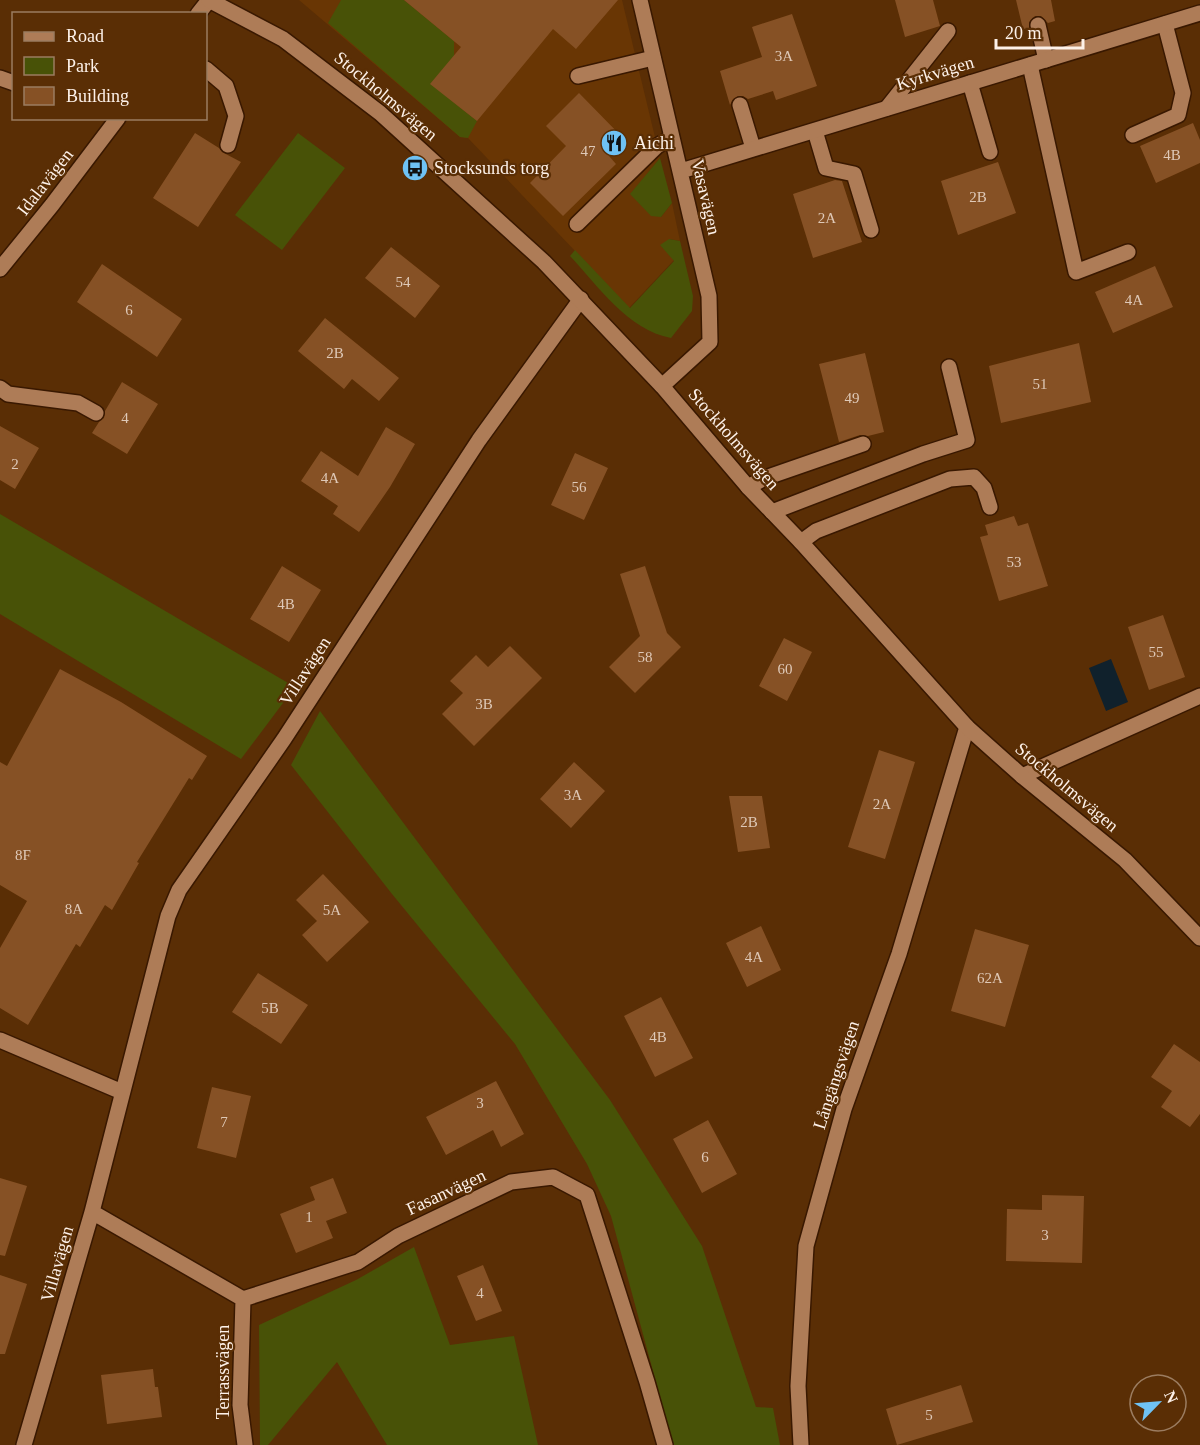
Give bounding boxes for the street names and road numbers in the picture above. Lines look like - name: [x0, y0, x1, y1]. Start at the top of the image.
- street label: Stockholmsvägen: [331, 47, 441, 145]
- street label: Kyrkvägen: [894, 52, 976, 94]
- street label: Idalavägen: [13, 145, 77, 219]
- street label: Vasavägen: [688, 157, 724, 237]
- street label: Stockholmsvägen: [684, 384, 784, 494]
- street label: Villavägen: [275, 633, 335, 709]
- street label: Stockholmsvägen: [1012, 738, 1122, 836]
- street label: Långängsvägen: [809, 1018, 863, 1132]
- street label: Fasanvägen: [403, 1165, 489, 1219]
- street label: Villavägen: [37, 1224, 77, 1304]
- street label: Terrassvägen: [213, 1325, 233, 1419]

